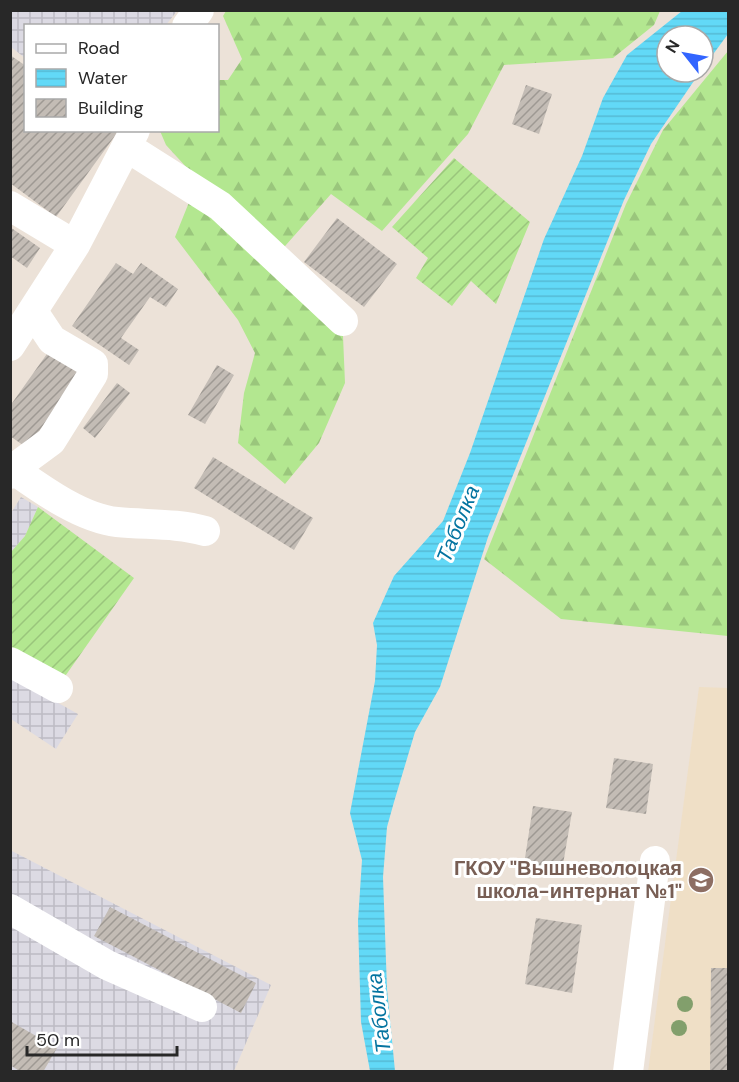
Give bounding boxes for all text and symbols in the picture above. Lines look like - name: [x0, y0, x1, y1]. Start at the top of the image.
- legend: [24, 24, 219, 132]
- north arrow: [655, 24, 715, 84]
- text: Road: [78, 36, 120, 60]
- text: N: [661, 36, 685, 57]
- text: Water: [78, 66, 128, 90]
- text: Building: [78, 96, 143, 120]
- water label: Таболка: [430, 481, 486, 567]
- place label: ГКОУ "Вышневолоцкая школа-интернат №1": [454, 855, 682, 904]
- school or university icon: ГКОУ "Вышневолоцкая школа-интернат №1": [686, 865, 716, 895]
- water label: Таболка: [360, 971, 398, 1055]
- scale bar: [27, 1019, 177, 1057]
- text: 50 m: [36, 1028, 80, 1052]

